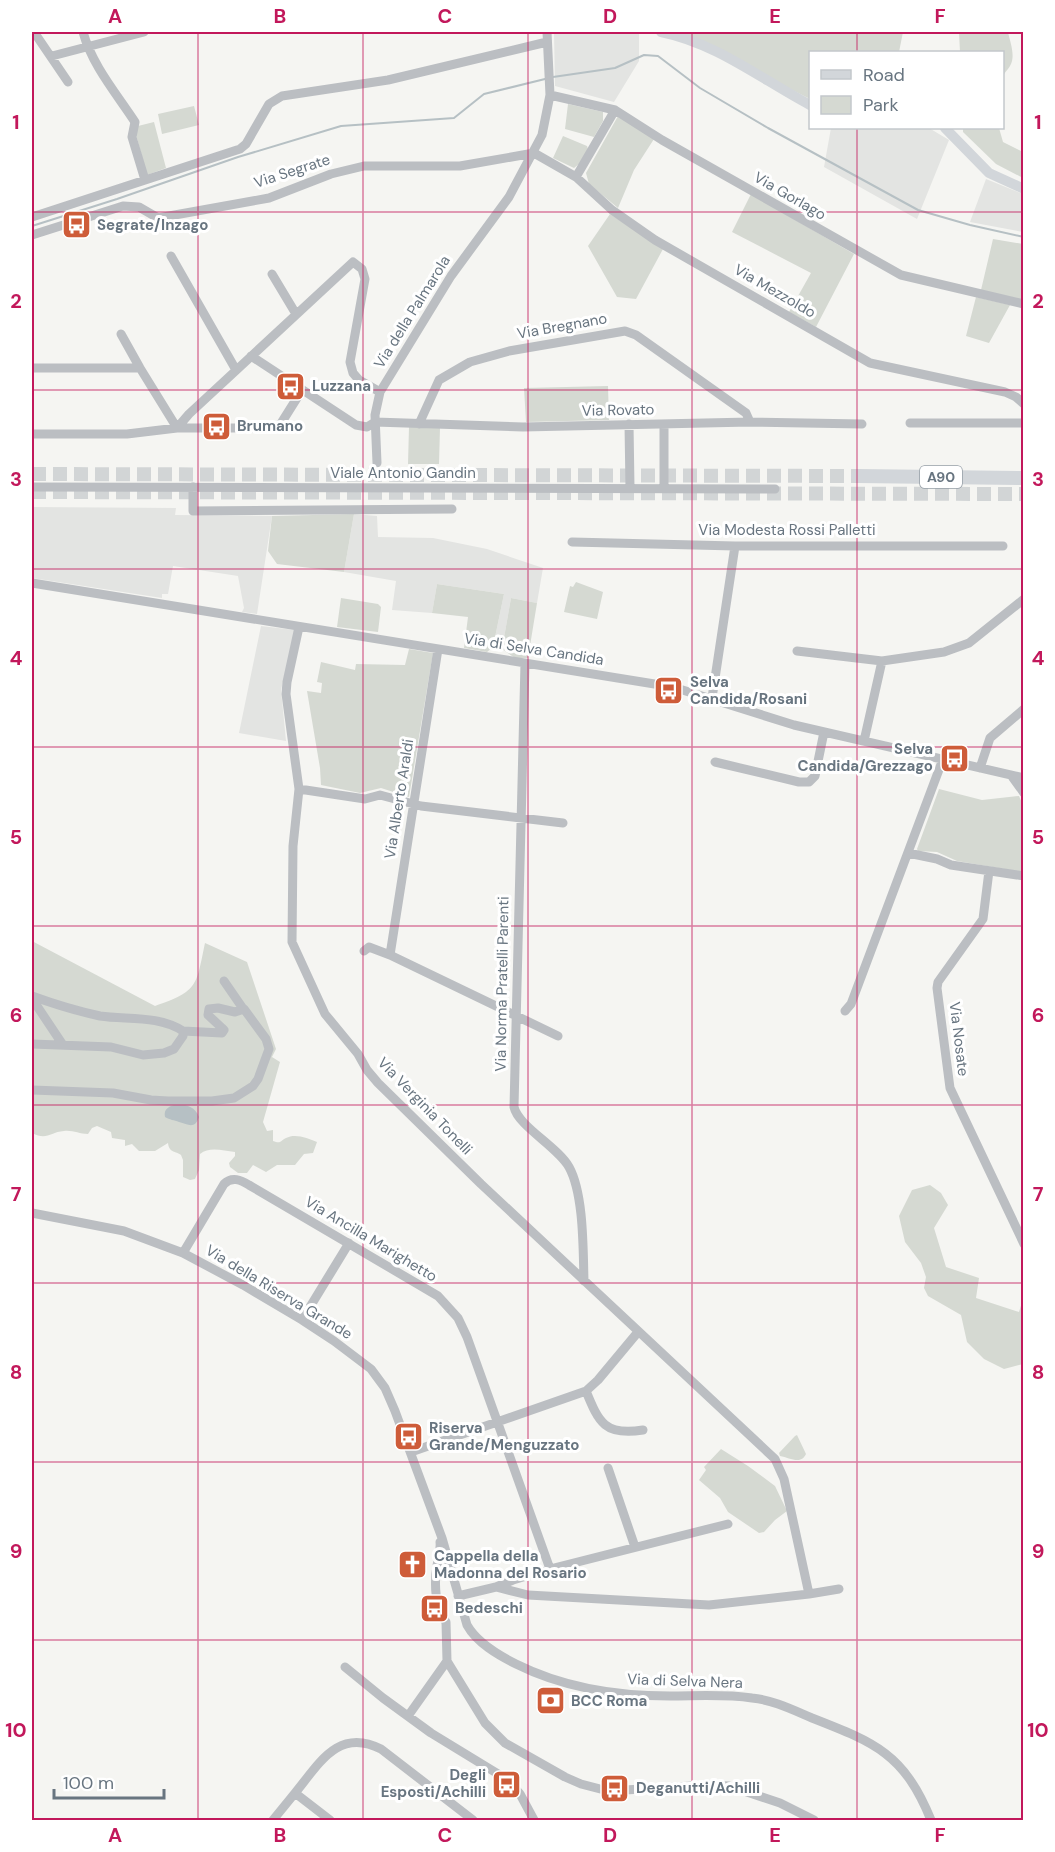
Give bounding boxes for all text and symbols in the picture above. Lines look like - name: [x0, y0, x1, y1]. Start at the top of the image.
- text: A: [108, 3, 122, 29]
- text: B: [274, 3, 286, 29]
- text: C: [438, 3, 452, 29]
- text: D: [603, 3, 617, 29]
- text: E: [769, 3, 781, 29]
- text: F: [934, 3, 946, 29]
- legend: [809, 51, 1004, 129]
- text: Road: [863, 63, 905, 87]
- text: Park: [863, 93, 899, 117]
- text: 1: [12, 109, 20, 135]
- text: 1: [1034, 109, 1042, 135]
- street label: Via Segrate: [251, 149, 333, 193]
- street label: Via Gorlago: [750, 167, 830, 225]
- bus stop icon: Segrate/Inzago: [60, 209, 92, 241]
- place label: Segrate/Inzago: [97, 215, 208, 235]
- street label: Via della Palmarola: [369, 252, 455, 372]
- street label: Via Mezzoldo: [731, 260, 820, 323]
- text: 2: [10, 288, 22, 314]
- text: 2: [1032, 288, 1044, 314]
- street label: Via Bregnano: [515, 308, 609, 344]
- bus stop icon: Luzzana: [275, 370, 307, 402]
- place label: Luzzana: [312, 376, 371, 396]
- street label: Via Rovato: [581, 399, 655, 421]
- bus stop icon: Brumano: [200, 410, 232, 442]
- place label: Brumano: [237, 416, 303, 436]
- street label: Viale Antonio Gandin: [330, 463, 476, 483]
- text: 3: [10, 466, 22, 492]
- road number: A90: [920, 466, 962, 488]
- text: 3: [1032, 466, 1044, 492]
- street label: Via Modesta Rossi Palletti: [698, 520, 876, 540]
- street label: Via di Selva Candida: [463, 628, 605, 670]
- text: 4: [10, 645, 23, 671]
- text: 4: [1032, 645, 1045, 671]
- place label: Selva Candida/Rosani: [690, 672, 807, 709]
- bus stop icon: Selva Candida/Rosani: [653, 675, 685, 707]
- street label: Via Alberto Araldi: [380, 738, 418, 860]
- place label: Selva Candida/Grezzago: [797, 739, 933, 776]
- bus stop icon: Selva Candida/Grezzago: [938, 742, 970, 774]
- text: 5: [10, 824, 22, 850]
- text: 5: [1032, 824, 1044, 850]
- street label: Via Norma Pratelli Parenti: [490, 896, 514, 1072]
- street label: Via Nosate: [945, 1001, 973, 1077]
- text: 6: [10, 1002, 22, 1028]
- text: 6: [1032, 1002, 1044, 1028]
- street label: Via Verginia Tonelli: [373, 1053, 477, 1159]
- text: 7: [11, 1181, 22, 1207]
- text: 7: [1033, 1181, 1044, 1207]
- street label: Via Ancilla Marighetto: [301, 1192, 441, 1287]
- street label: Via della Riserva Grande: [202, 1240, 356, 1344]
- text: 8: [10, 1359, 22, 1385]
- text: 8: [1032, 1359, 1044, 1385]
- place label: Riserva Grande/Menguzzato: [429, 1418, 579, 1455]
- bus stop icon: Riserva Grande/Menguzzato: [392, 1421, 424, 1453]
- text: 9: [10, 1538, 22, 1564]
- text: 9: [1032, 1538, 1044, 1564]
- place label: Cappella della Madonna del Rosario: [434, 1546, 587, 1583]
- church icon: Cappella della Madonna del Rosario: [397, 1549, 429, 1581]
- bus stop icon: Bedeschi: [418, 1592, 450, 1624]
- place label: Bedeschi: [455, 1598, 523, 1618]
- street label: Via di Selva Nera: [627, 1669, 743, 1693]
- bank icon: BCC Roma: [534, 1685, 566, 1717]
- place label: BCC Roma: [571, 1691, 647, 1711]
- text: 10: [5, 1717, 27, 1743]
- text: 10: [1027, 1717, 1049, 1743]
- scale bar: [54, 1762, 164, 1800]
- place label: Degli Esposti/Achilli: [381, 1765, 486, 1802]
- bus stop icon: Degli Esposti/Achilli: [491, 1768, 523, 1800]
- text: 100 m: [63, 1771, 114, 1795]
- bus stop icon: Deganutti/Achilli: [599, 1772, 631, 1804]
- place label: Deganutti/Achilli: [636, 1778, 760, 1798]
- text: A: [108, 1822, 122, 1848]
- text: B: [274, 1822, 286, 1848]
- text: C: [438, 1822, 452, 1848]
- text: D: [603, 1822, 617, 1848]
- text: E: [769, 1822, 781, 1848]
- text: F: [934, 1822, 946, 1848]

